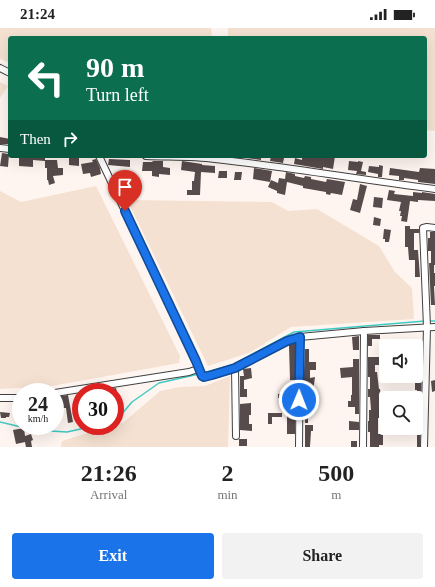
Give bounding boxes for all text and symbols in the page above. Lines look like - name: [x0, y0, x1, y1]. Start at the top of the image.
- text: 21:24: [20, 6, 55, 22]
- icon: left: [20, 52, 72, 104]
- text: 90 m: [86, 52, 144, 83]
- text: Turn left: [86, 85, 149, 105]
- icon: right: [59, 128, 81, 150]
- text: Then: [20, 131, 51, 147]
- pin: [108, 170, 142, 211]
- icon: arrive: [114, 176, 136, 198]
- map controls: [379, 339, 423, 435]
- button: sound: [379, 339, 423, 383]
- position arrow: [278, 379, 320, 421]
- speed limit sign: 30: [72, 383, 124, 435]
- button: search: [379, 391, 423, 435]
- text: 24: [28, 393, 48, 415]
- text: km/h: [28, 413, 48, 424]
- text: 21:26: [81, 460, 137, 486]
- text: 2: [221, 460, 233, 486]
- text: 500: [318, 460, 354, 486]
- text: Arrival: [90, 487, 127, 502]
- text: min: [217, 487, 238, 502]
- text: m: [331, 487, 341, 502]
- button: Exit: [12, 533, 214, 579]
- button: Share: [222, 533, 423, 579]

